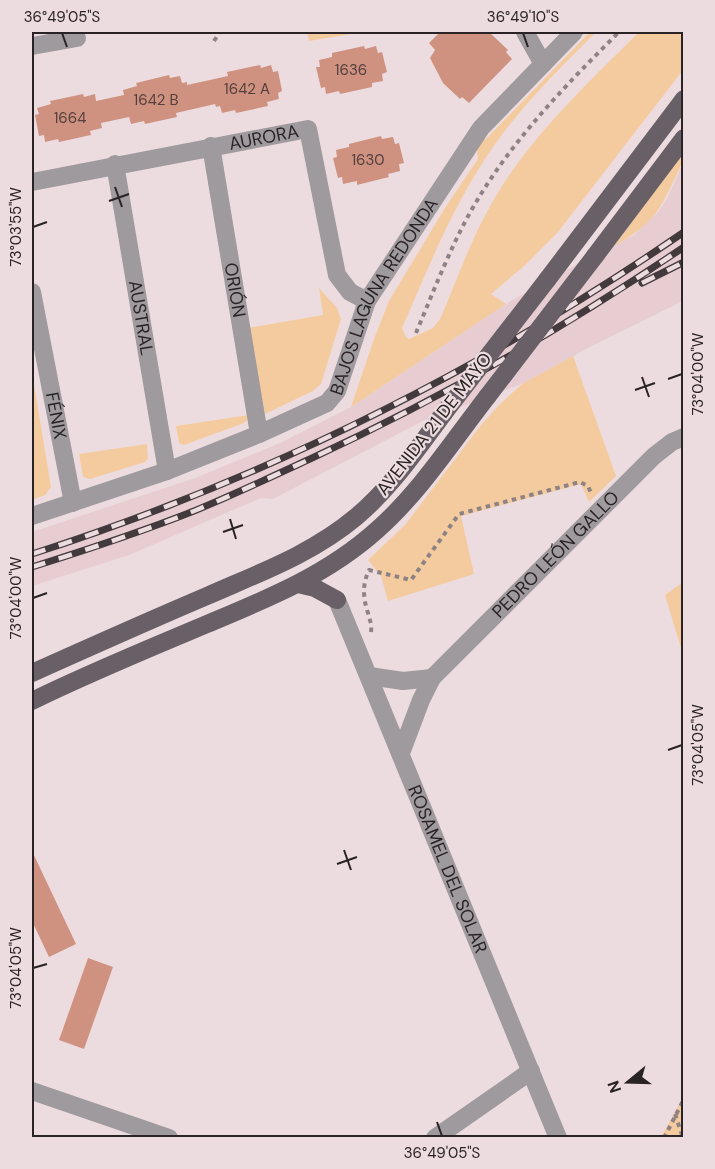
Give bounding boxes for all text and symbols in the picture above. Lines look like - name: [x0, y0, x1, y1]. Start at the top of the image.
- text: 36°49'05"S: [24, 7, 101, 27]
- text: 36°49'10"S: [487, 7, 559, 27]
- house number: 1636: [335, 60, 367, 80]
- house number: 1642 A: [224, 79, 270, 99]
- house number: 1642 B: [134, 90, 178, 110]
- house number: 1664: [54, 108, 86, 128]
- street label: AURORA: [227, 119, 301, 156]
- house number: 1630: [351, 150, 385, 170]
- text: 73°03'55"W: [6, 187, 26, 267]
- street label: BAJOS LAGUNA REDONDA: [325, 193, 444, 398]
- street label: ORIÓN: [219, 261, 251, 319]
- street label: AUSTRAL: [123, 279, 159, 357]
- text: 73°04'00"W: [688, 332, 708, 415]
- street label: AVENIDA 21 DE MAYO: [371, 348, 497, 500]
- street label: FÉNIX: [40, 390, 72, 441]
- street label: PEDRO LEÓN GALLO: [487, 486, 624, 623]
- text: 73°04'00"W: [6, 556, 26, 639]
- text: 73°04'05"W: [688, 704, 708, 786]
- street label: ROSAMEL DEL SOLAR: [402, 781, 493, 957]
- text: 73°04'05"W: [6, 927, 26, 1009]
- north arrow: [598, 1052, 658, 1112]
- text: N: [602, 1078, 626, 1096]
- text: 36°49'05"S: [404, 1143, 481, 1163]

